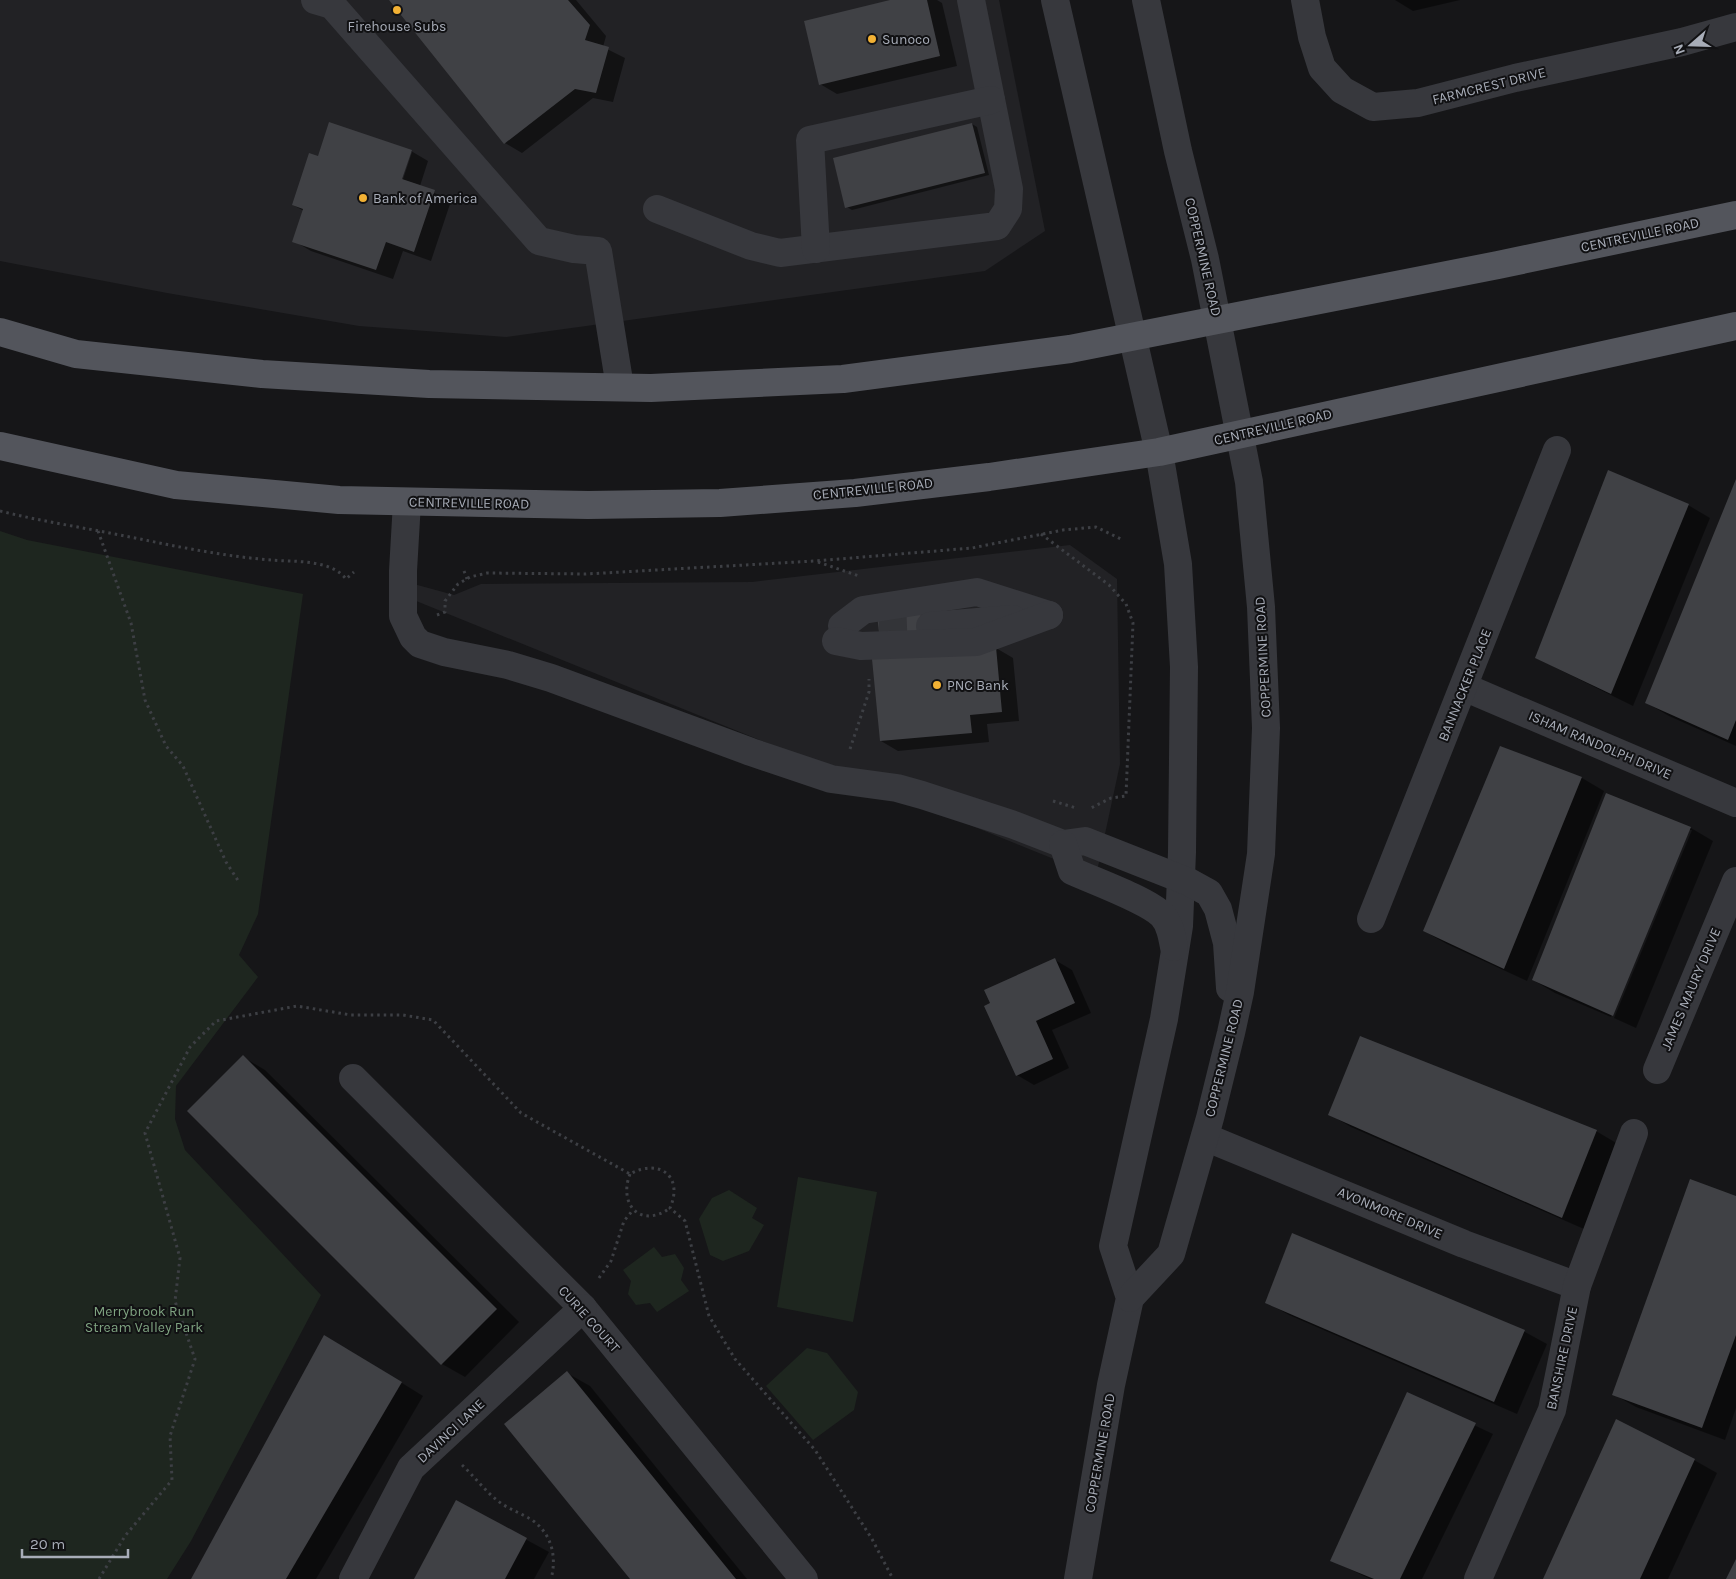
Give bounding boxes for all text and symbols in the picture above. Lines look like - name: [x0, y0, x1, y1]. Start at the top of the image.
- marker: Firehouse Subs: [391, 4, 403, 16]
- place label: Firehouse Subs: [348, 18, 446, 35]
- north arrow: [1666, 20, 1716, 70]
- place label: Sunoco: [882, 31, 930, 48]
- marker: Sunoco: [866, 33, 878, 45]
- text: N: [1670, 42, 1689, 57]
- street label: FARMCREST DRIVE: [1431, 64, 1547, 108]
- place label: Bank of America: [373, 190, 477, 207]
- marker: Bank of America: [357, 192, 369, 204]
- street label: COPPERMINE ROAD: [1181, 196, 1225, 318]
- street label: CENTREVILLE ROAD: [1579, 214, 1701, 256]
- street label: CENTREVILLE ROAD: [1212, 405, 1334, 449]
- street label: CENTREVILLE ROAD: [812, 474, 934, 504]
- street label: CENTREVILLE ROAD: [409, 493, 529, 513]
- street label: COPPERMINE ROAD: [1251, 596, 1275, 718]
- street label: BANNACKER PLACE: [1435, 626, 1495, 744]
- place label: PNC Bank: [947, 677, 1009, 694]
- marker: PNC Bank: [931, 679, 943, 691]
- street label: ISHAM RANDOLPH DRIVE: [1526, 707, 1674, 783]
- street label: JAMES MAURY DRIVE: [1658, 925, 1724, 1053]
- street label: COPPERMINE ROAD: [1201, 997, 1247, 1119]
- street label: AVONMORE DRIVE: [1335, 1183, 1445, 1243]
- street label: CURIE COURT: [555, 1282, 623, 1356]
- park label: Merrybrook Run Stream Valley Park: [85, 1303, 203, 1336]
- street label: BANSHIRE DRIVE: [1543, 1305, 1581, 1411]
- street label: COPPERMINE ROAD: [1081, 1392, 1119, 1514]
- street label: DAVINCI LANE: [414, 1395, 488, 1467]
- scale bar: [22, 1526, 129, 1558]
- text: 20 m: [30, 1535, 65, 1553]

